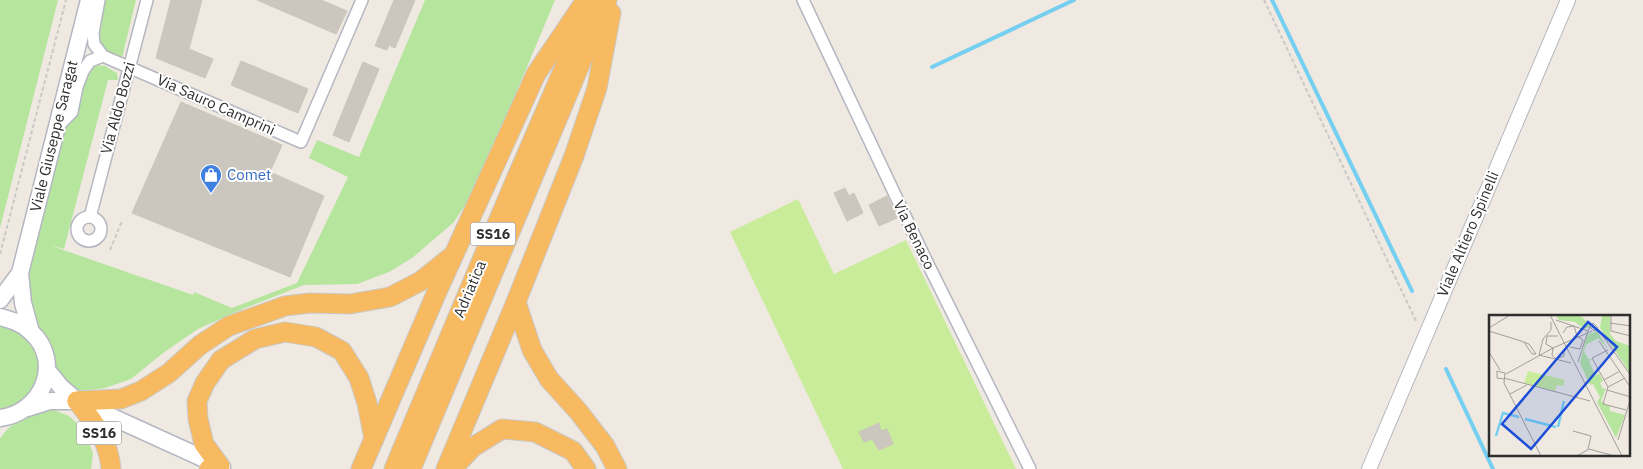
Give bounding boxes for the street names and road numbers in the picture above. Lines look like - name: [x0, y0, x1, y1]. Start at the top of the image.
- street label: Viale Giuseppe Saragat: [25, 58, 82, 214]
- street label: Via Aldo Bozzi: [96, 60, 139, 156]
- street label: Via Sauro Camprini: [154, 70, 278, 139]
- street label: Viale Altiero Spinelli: [1432, 168, 1503, 300]
- street label: Via Benaco: [890, 197, 939, 273]
- road number: SS16: [470, 222, 516, 245]
- street label: Adriatica: [449, 257, 490, 320]
- road number: SS16: [76, 422, 122, 444]

